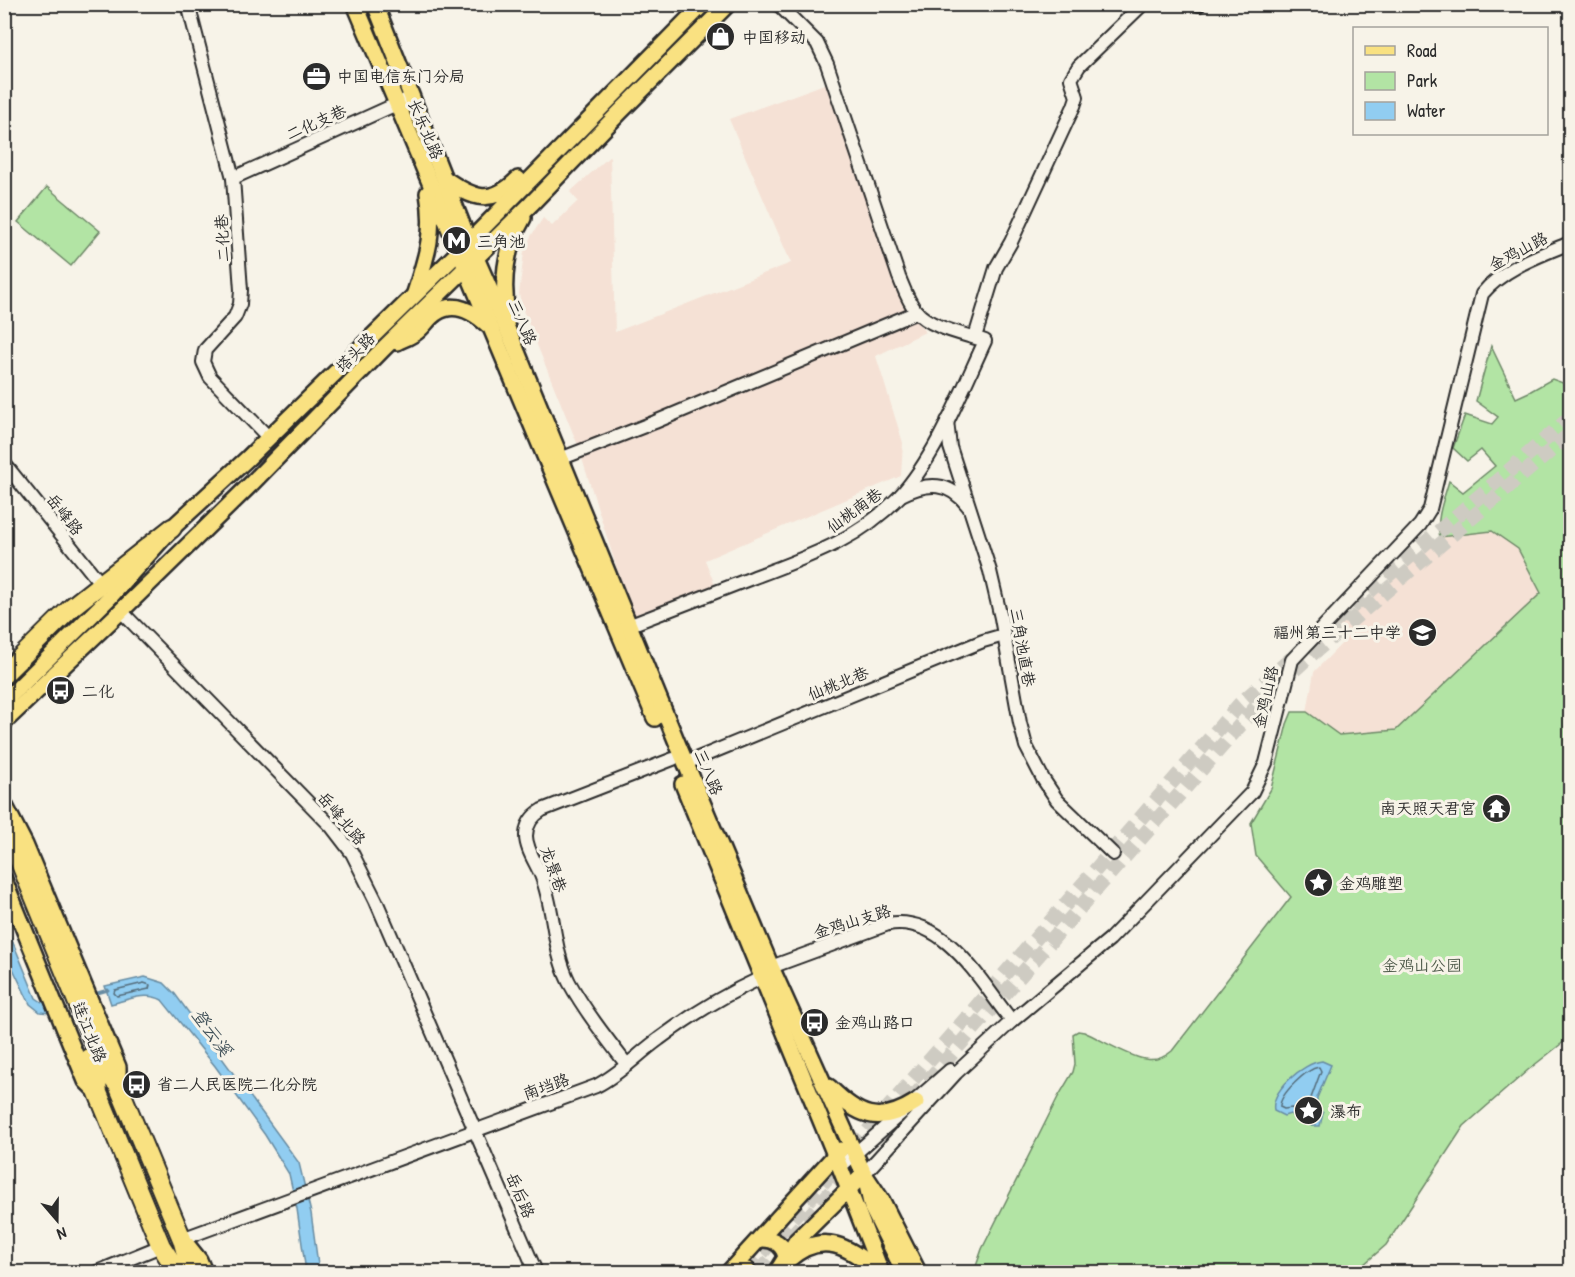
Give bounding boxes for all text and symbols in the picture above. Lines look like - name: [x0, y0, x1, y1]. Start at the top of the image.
- shop icon: 中国移动: [705, 21, 737, 53]
- place label: 中国移动: [742, 26, 806, 48]
- legend: [1353, 27, 1548, 135]
- text: Road: [1407, 38, 1437, 63]
- office icon: 中国电信东门分局: [300, 60, 332, 92]
- place label: 中国电信东门分局: [337, 65, 465, 87]
- text: Park: [1407, 68, 1438, 93]
- street label: 长乐北路: [403, 95, 449, 163]
- text: Water: [1407, 98, 1445, 123]
- street label: 二化支巷: [282, 99, 350, 145]
- street label: 二化巷: [210, 213, 234, 263]
- metro station icon: 三角池: [440, 225, 472, 257]
- street label: 金鸡山路: [1485, 226, 1551, 276]
- place label: 三角池: [477, 230, 525, 252]
- street label: 三八路: [503, 296, 543, 348]
- street label: 塔头路: [330, 327, 380, 377]
- street label: 仙桃南巷: [822, 482, 886, 538]
- street label: 岳峰路: [42, 488, 88, 540]
- street label: 三角池直巷: [1005, 606, 1041, 688]
- school or university icon: 福州第三十二中学: [1406, 616, 1438, 648]
- place label: 福州第三十二中学: [1273, 621, 1401, 643]
- street label: 仙桃北巷: [804, 661, 872, 705]
- street label: 金鸡山路: [1247, 663, 1283, 731]
- bus stop icon: 二化: [45, 675, 77, 707]
- place label: 二化: [82, 680, 114, 702]
- street label: 三八路: [689, 746, 729, 798]
- street label: 岳峰北路: [313, 786, 371, 850]
- temple icon: 南天照天君宫: [1481, 792, 1513, 824]
- place label: 南天照天君宫: [1380, 797, 1476, 819]
- street label: 龙景巷: [535, 843, 573, 895]
- place icon: 金鸡雕塑: [1302, 867, 1334, 899]
- place label: 金鸡雕塑: [1339, 872, 1403, 894]
- street label: 金鸡山支路: [811, 899, 893, 943]
- park label: 金鸡山公园: [1382, 954, 1462, 976]
- street label: 连江北路: [68, 998, 112, 1066]
- water label: 登云溪: [186, 1003, 239, 1062]
- bus stop icon: 金鸡山路口: [798, 1006, 830, 1038]
- place label: 金鸡山路口: [835, 1011, 915, 1033]
- street label: 南垱路: [520, 1067, 572, 1105]
- bus stop icon: 省二人民医院二化分院: [120, 1068, 152, 1100]
- place label: 省二人民医院二化分院: [157, 1073, 317, 1095]
- place icon: 瀑布: [1293, 1095, 1325, 1127]
- place label: 瀑布: [1330, 1100, 1362, 1122]
- street label: 岳后路: [501, 1169, 541, 1221]
- north arrow: [27, 1190, 87, 1250]
- text: N: [54, 1222, 70, 1246]

